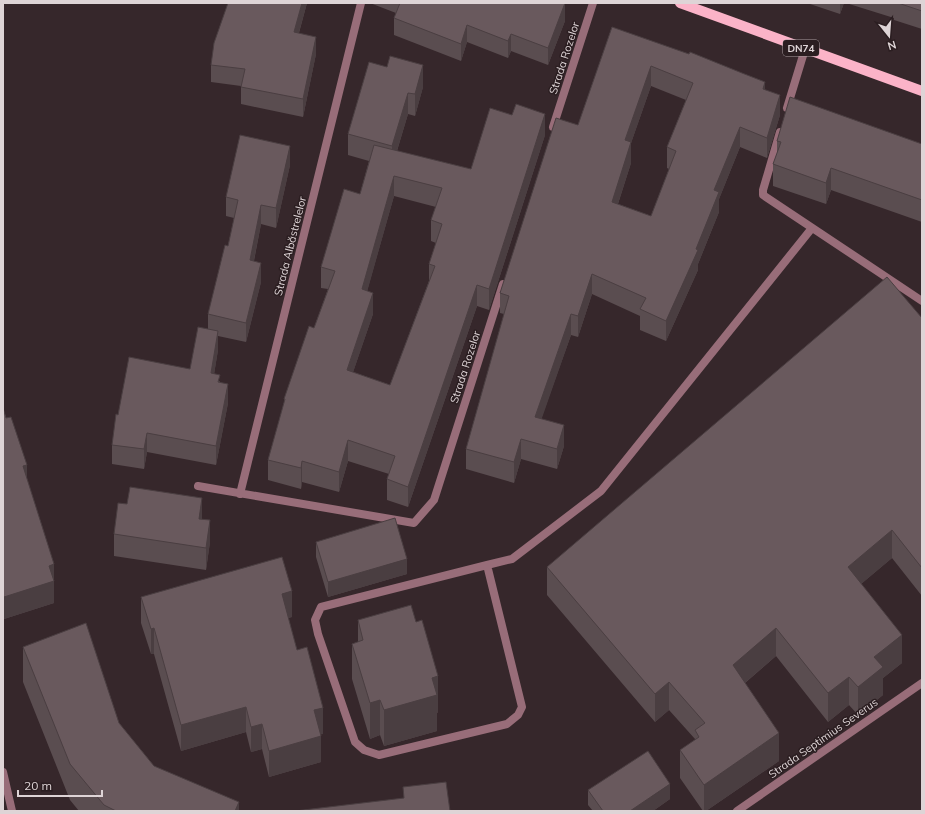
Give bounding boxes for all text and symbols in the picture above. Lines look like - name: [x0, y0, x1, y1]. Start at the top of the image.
- north arrow: [869, 16, 909, 56]
- street label: Strada Rozelor: [546, 20, 582, 96]
- text: N: [886, 38, 898, 53]
- road number: DN74: [783, 40, 819, 56]
- street label: Strada Albăstrelelor: [271, 195, 309, 297]
- street label: Strada Rozelor: [447, 329, 483, 405]
- street label: Strada Septimius Severus: [766, 695, 880, 781]
- scale bar: [18, 772, 102, 798]
- text: 20 m: [24, 778, 52, 793]

